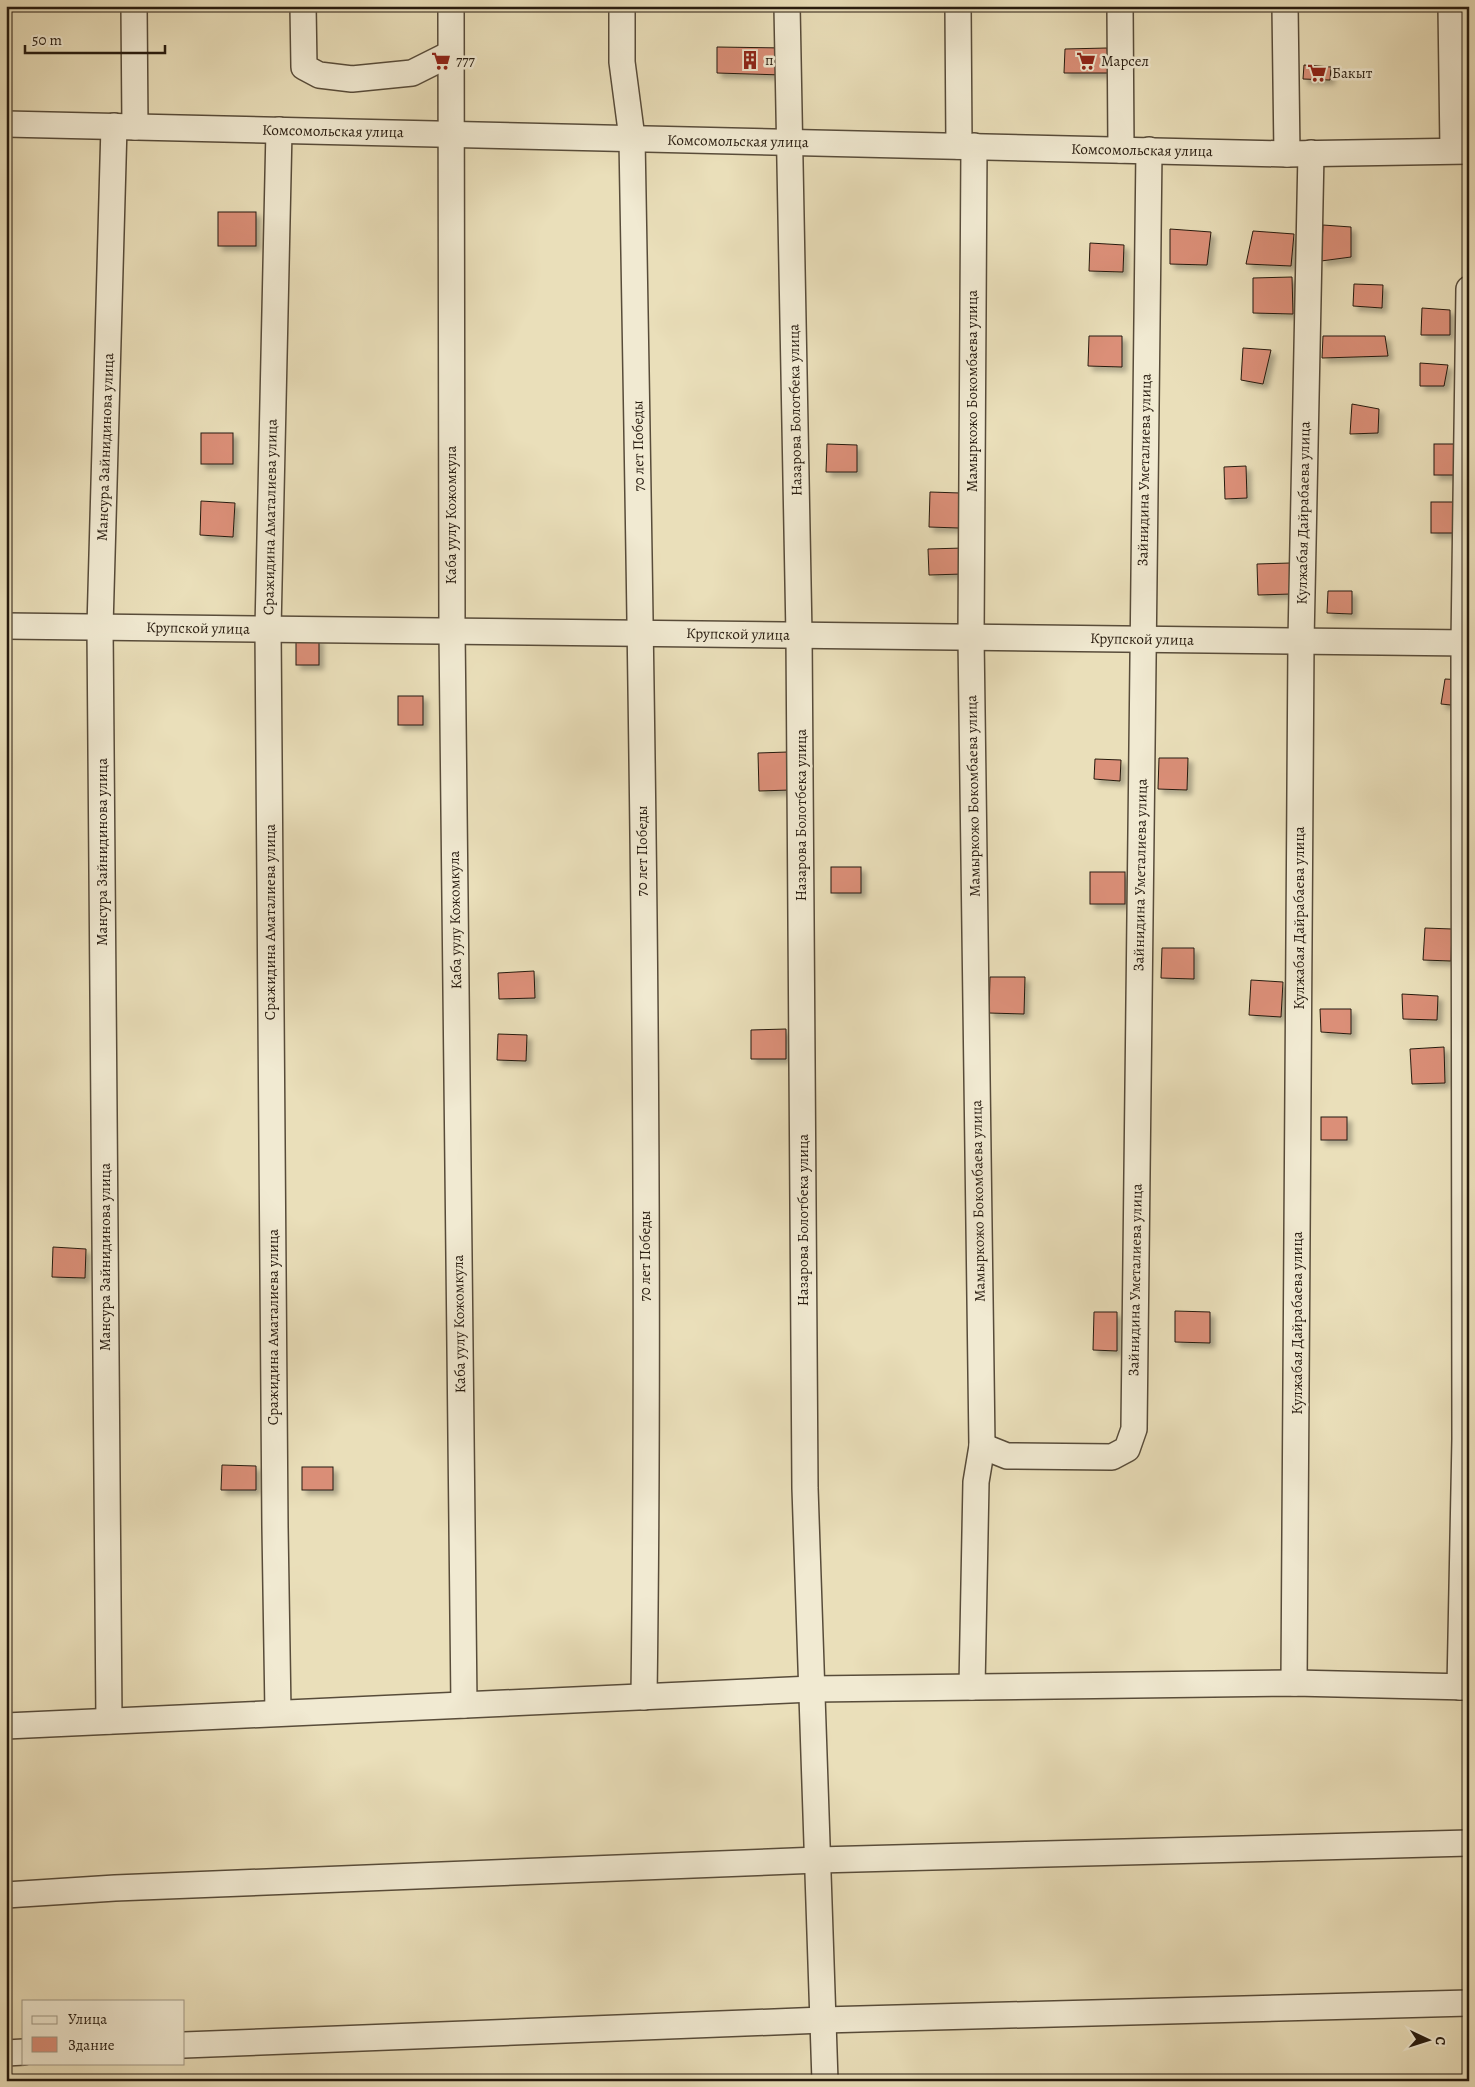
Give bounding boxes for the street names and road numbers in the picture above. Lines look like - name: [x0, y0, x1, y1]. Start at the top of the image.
- street label: Комсомольская улица: [262, 120, 404, 142]
- street label: Комсомольская улица: [667, 130, 809, 152]
- street label: Комсомольская улица: [1071, 139, 1213, 161]
- street label: Мамыркожо Бокомбаева улица: [962, 290, 982, 492]
- street label: Назарова Болотбека улица: [783, 324, 807, 496]
- street label: Мансура Зайнидинова улица: [92, 353, 118, 541]
- street label: Зайнидина Уметалиева улица: [1132, 373, 1156, 567]
- street label: 70 лет Победы: [627, 400, 649, 492]
- street label: Сражидина Аматалиева улица: [258, 419, 282, 615]
- street label: Кулжабая Дайрабаева улица: [1291, 421, 1315, 605]
- street label: Каба уулу Кожомкула: [441, 445, 461, 584]
- street label: Крупской улица: [146, 617, 250, 639]
- street label: Крупской улица: [686, 623, 790, 645]
- street label: Крупской улица: [1090, 628, 1194, 650]
- street label: Мамыркожо Бокомбаева улица: [961, 695, 985, 897]
- street label: Назарова Болотбека улица: [791, 729, 811, 901]
- street label: Мансура Зайнидинова улица: [92, 758, 112, 946]
- street label: Зайнидина Уметалиева улица: [1128, 778, 1152, 972]
- street label: 70 лет Победы: [632, 805, 652, 897]
- street label: Сражидина Аматалиева улица: [260, 824, 280, 1020]
- street label: Кулжабая Дайрабаева улица: [1289, 826, 1309, 1010]
- street label: Каба уулу Кожомкула: [444, 850, 466, 990]
- street label: Мамыркожо Бокомбаева улица: [966, 1100, 990, 1302]
- street label: Назарова Болотбека улица: [793, 1134, 813, 1306]
- street label: Мансура Зайнидинова улица: [95, 1163, 115, 1351]
- street label: Зайнидина Уметалиева улица: [1123, 1183, 1147, 1377]
- street label: 70 лет Победы: [635, 1210, 655, 1302]
- street label: Сражидина Аматалиева улица: [263, 1229, 283, 1425]
- street label: Кулжабая Дайрабаева улица: [1287, 1231, 1307, 1415]
- street label: Каба уулу Кожомкула: [448, 1254, 470, 1394]

